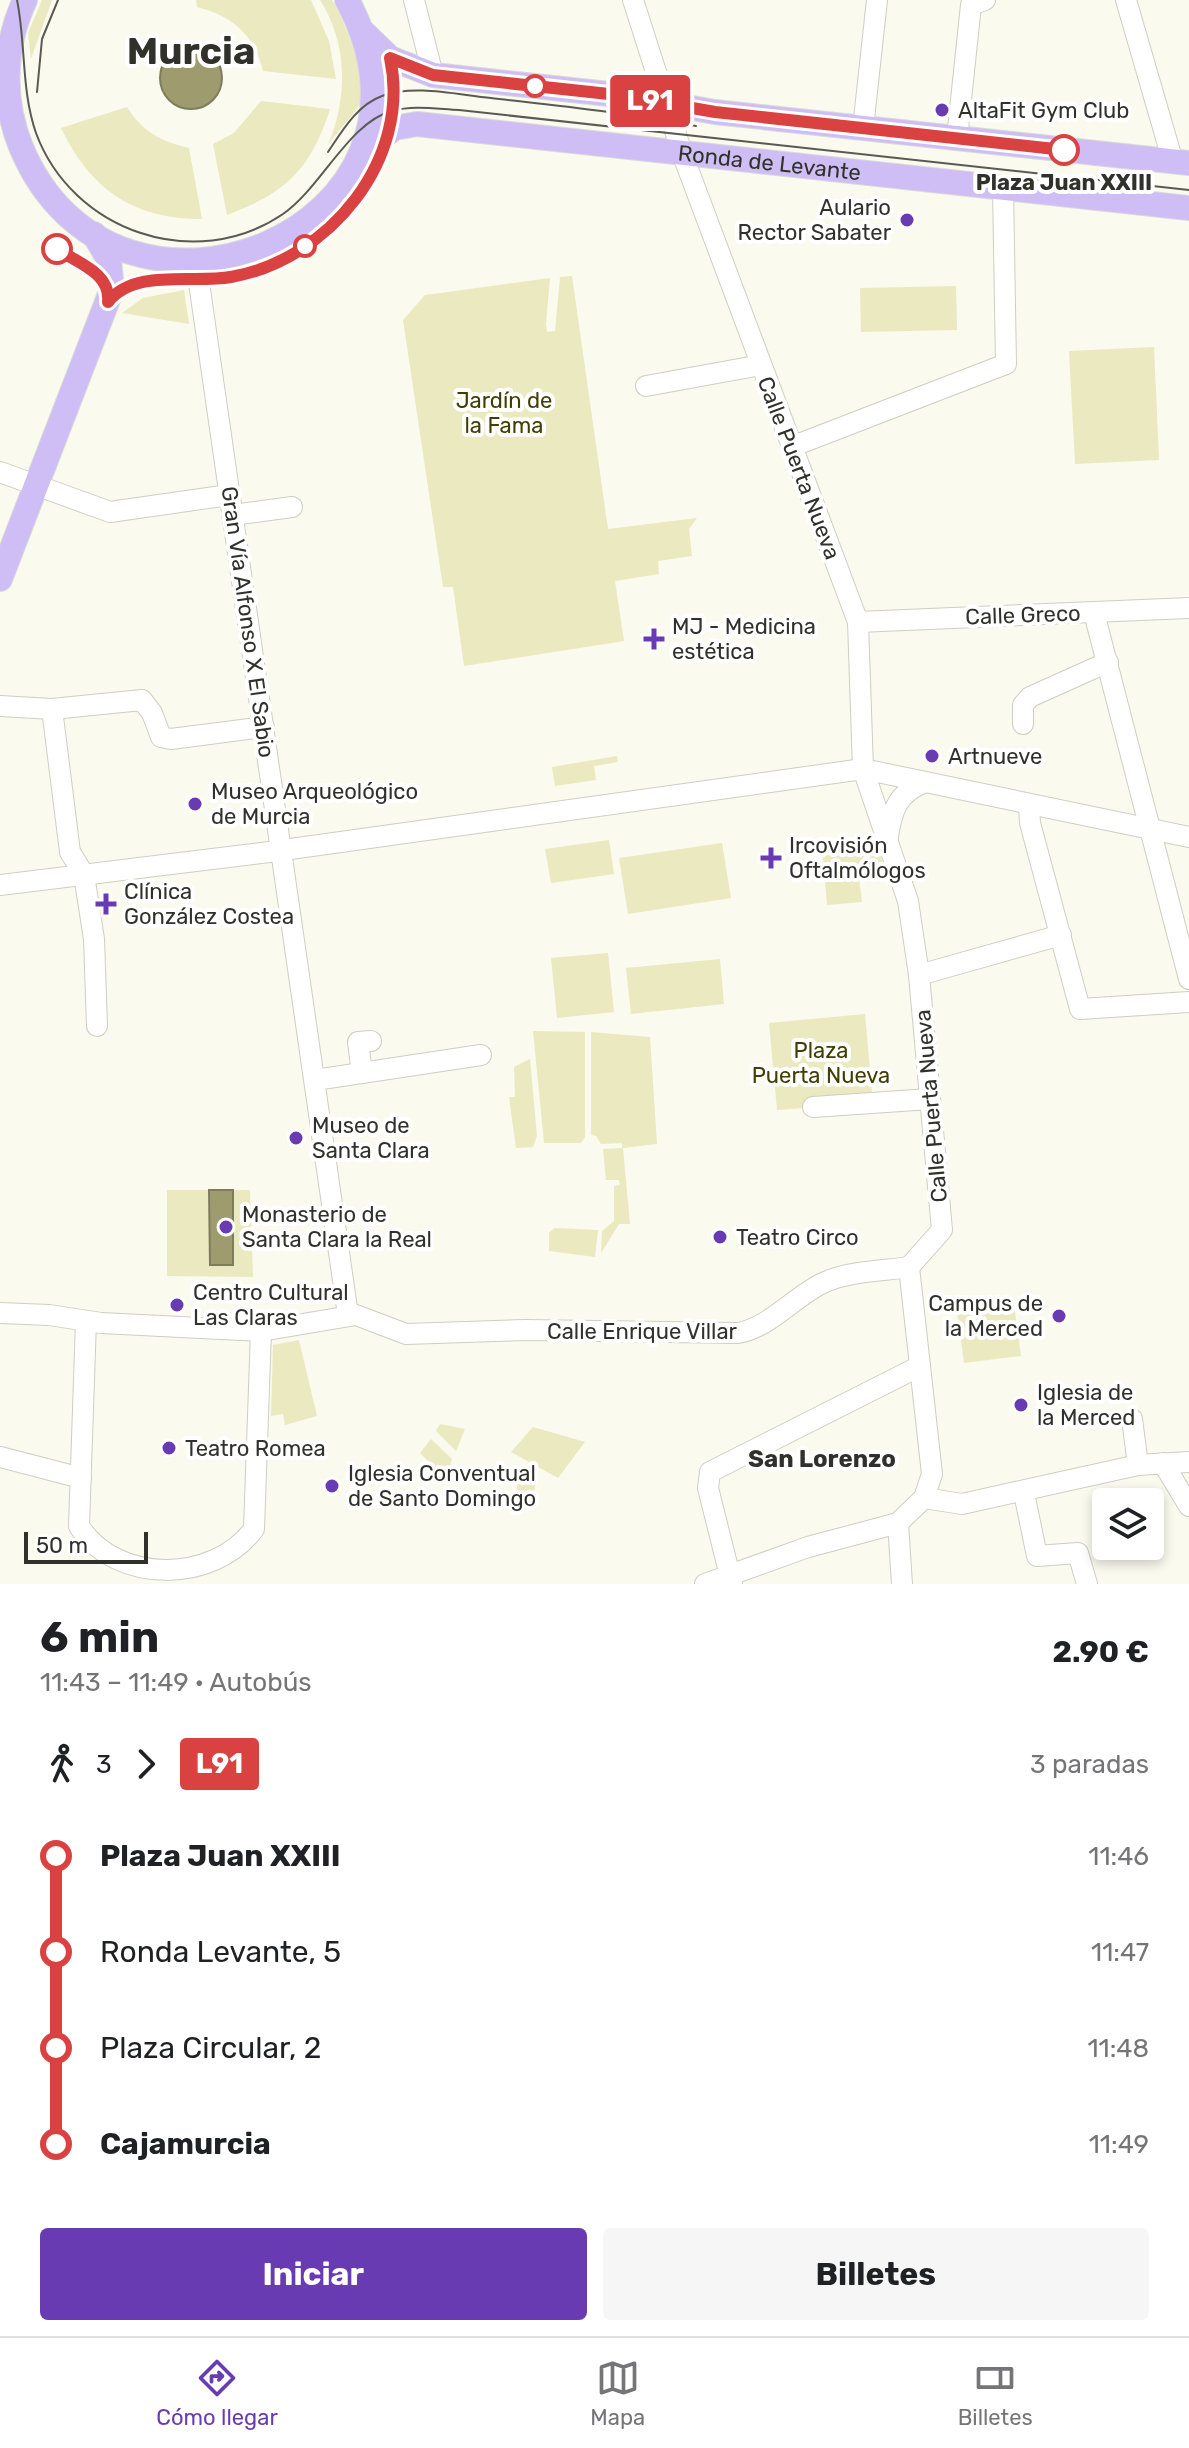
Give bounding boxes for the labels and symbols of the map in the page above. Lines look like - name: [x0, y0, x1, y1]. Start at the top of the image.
- district label: Murcia: [127, 28, 255, 74]
- unlabelled marker: [524, 75, 546, 97]
- line badge: L91: [604, 75, 696, 127]
- place label: AltaFit Gym Club: [958, 97, 1129, 124]
- marker: AltaFit Gym Club: [933, 101, 951, 119]
- marker: Plaza Juan XXIII: [1049, 135, 1079, 165]
- street label: Ronda de Levante: [677, 139, 862, 186]
- place label: Plaza Juan XXIII: [976, 169, 1152, 196]
- place label: Aulario Rector Sabater: [738, 194, 892, 246]
- marker: Aulario Rector Sabater: [898, 211, 916, 229]
- unlabelled marker: [42, 234, 72, 264]
- unlabelled marker: [294, 235, 316, 257]
- street label: Calle Puerta Nueva: [752, 373, 846, 563]
- park label: Jardín de la Fama: [456, 387, 552, 439]
- street label: Gran Vía Alfonso X El Sabio: [216, 485, 280, 759]
- street label: Calle Greco: [965, 599, 1081, 631]
- place label: MJ - Medicina estética: [672, 613, 816, 665]
- marker: MJ - Medicina estética: [643, 628, 665, 650]
- place label: Artnueve: [948, 743, 1042, 770]
- marker: Artnueve: [923, 747, 941, 765]
- place label: Museo Arqueológico de Murcia: [211, 778, 418, 830]
- marker: Museo Arqueológico de Murcia: [186, 795, 204, 813]
- place label: Ircovisión Oftalmólogos: [789, 832, 926, 884]
- marker: Ircovisión Oftalmólogos: [760, 847, 782, 869]
- place label: Clínica González Costea: [124, 878, 294, 930]
- marker: Clínica González Costea: [95, 893, 117, 915]
- street label: Calle Puerta Nueva: [909, 1008, 953, 1204]
- park label: Plaza Puerta Nueva: [752, 1037, 890, 1089]
- place label: Museo de Santa Clara: [312, 1112, 430, 1164]
- marker: Museo de Santa Clara: [287, 1129, 305, 1147]
- place label: Monasterio de Santa Clara la Real: [242, 1201, 432, 1253]
- marker: Monasterio de Santa Clara la Real: [217, 1218, 235, 1236]
- place label: Teatro Circo: [736, 1224, 859, 1251]
- marker: Teatro Circo: [711, 1228, 729, 1246]
- place label: Centro Cultural Las Claras: [193, 1279, 349, 1331]
- place label: Campus de la Merced: [928, 1290, 1043, 1342]
- marker: Centro Cultural Las Claras: [168, 1296, 186, 1314]
- marker: Campus de la Merced: [1050, 1307, 1068, 1325]
- street label: Calle Enrique Villar: [547, 1318, 738, 1345]
- place label: Iglesia de la Merced: [1037, 1379, 1135, 1431]
- marker: Iglesia de la Merced: [1012, 1396, 1030, 1414]
- place label: Teatro Romea: [185, 1435, 326, 1462]
- marker: Teatro Romea: [160, 1439, 178, 1457]
- district label: San Lorenzo: [748, 1445, 896, 1473]
- place label: Iglesia Conventual de Santo Domingo: [348, 1460, 536, 1512]
- marker: Iglesia Conventual de Santo Domingo: [323, 1477, 341, 1495]
- scale bar: [24, 1528, 148, 1564]

